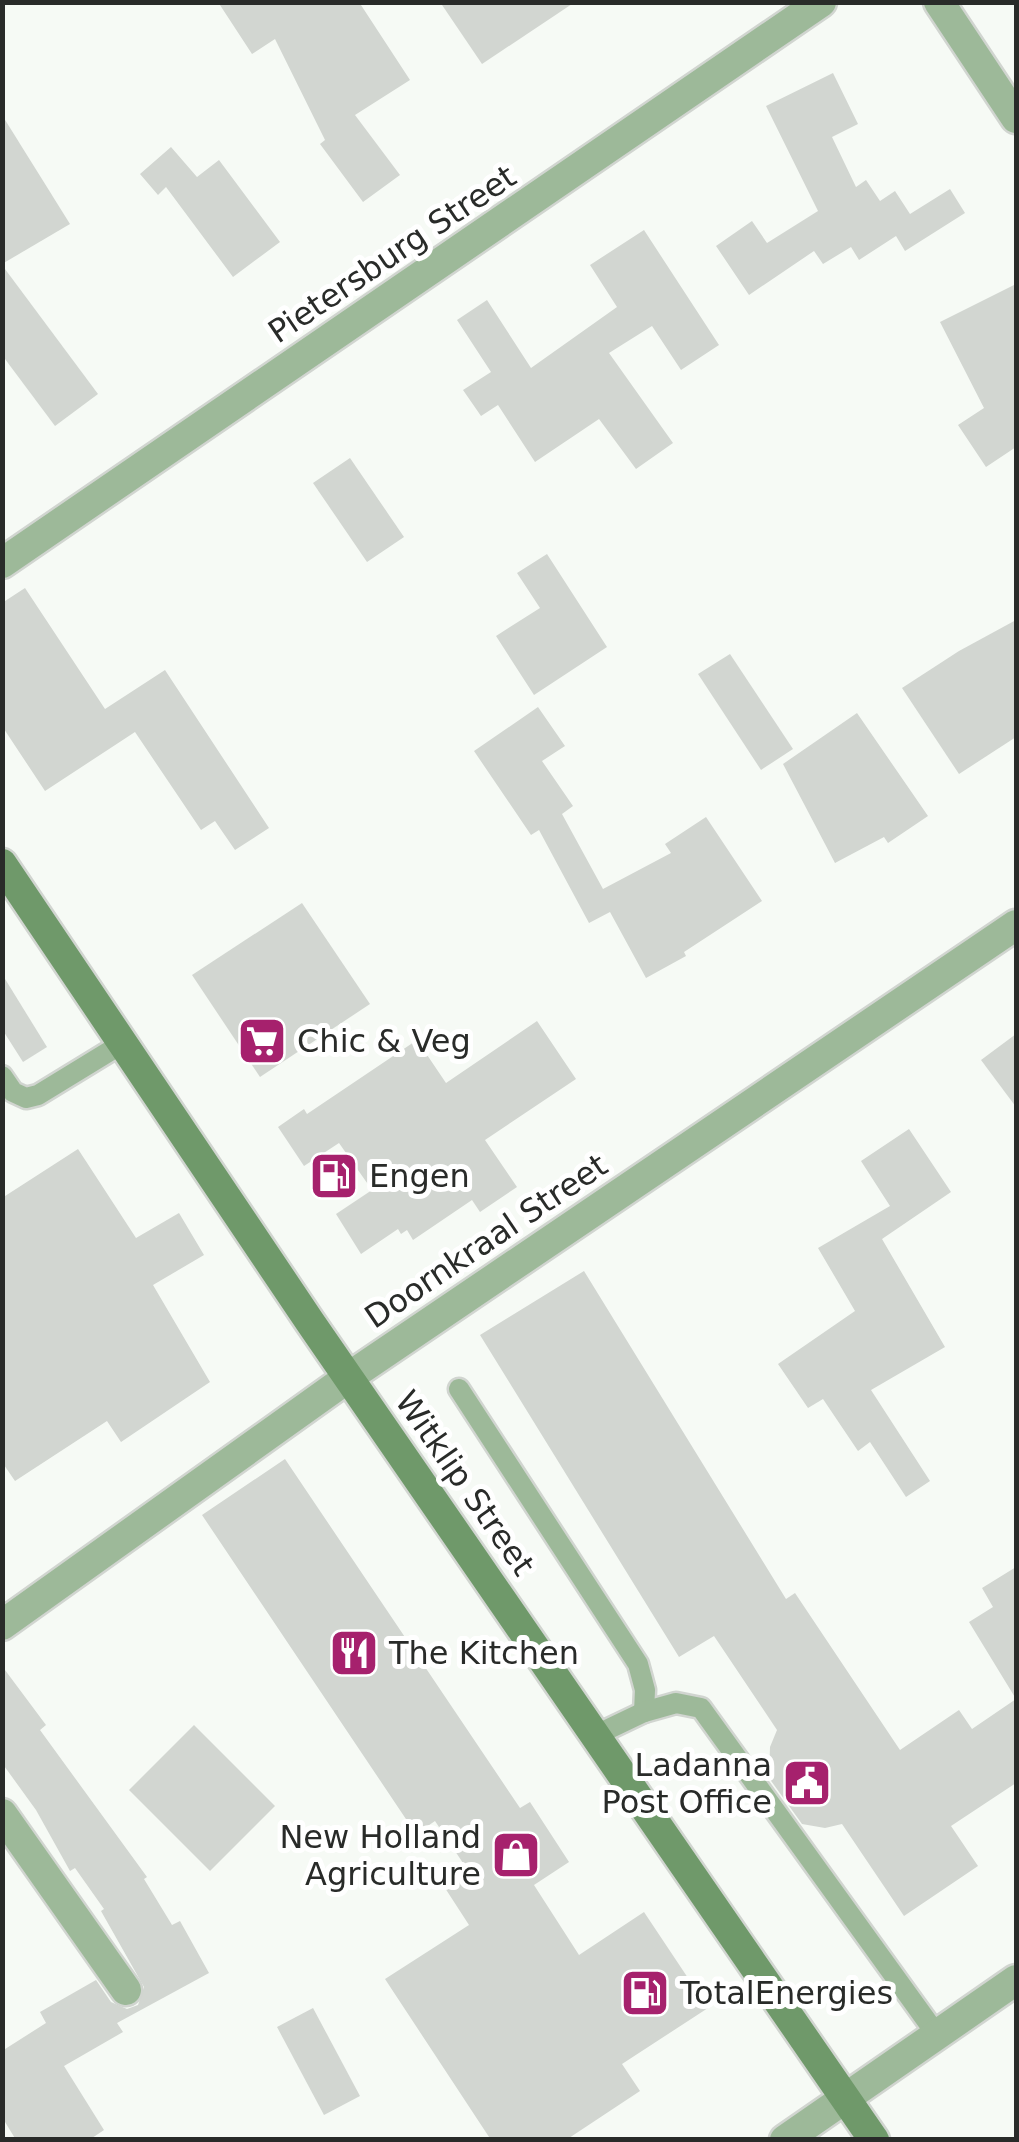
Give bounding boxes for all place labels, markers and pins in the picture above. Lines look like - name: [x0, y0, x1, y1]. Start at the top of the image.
- supermarket icon: Chic & Veg: [236, 1015, 288, 1067]
- place label: Chic & Veg: [297, 1022, 471, 1060]
- fuel station icon: Engen: [308, 1150, 360, 1202]
- place label: Engen: [369, 1157, 470, 1195]
- restaurant icon: The Kitchen: [328, 1627, 380, 1679]
- place label: The Kitchen: [388, 1634, 579, 1672]
- place label: Ladanna Post Office: [601, 1746, 772, 1821]
- public building icon: Ladanna Post Office: [781, 1757, 833, 1809]
- place label: New Holland Agriculture: [279, 1818, 481, 1893]
- shop icon: New Holland Agriculture: [490, 1829, 542, 1881]
- fuel station icon: TotalEnergies: [619, 1967, 671, 2019]
- place label: TotalEnergies: [679, 1974, 893, 2012]

